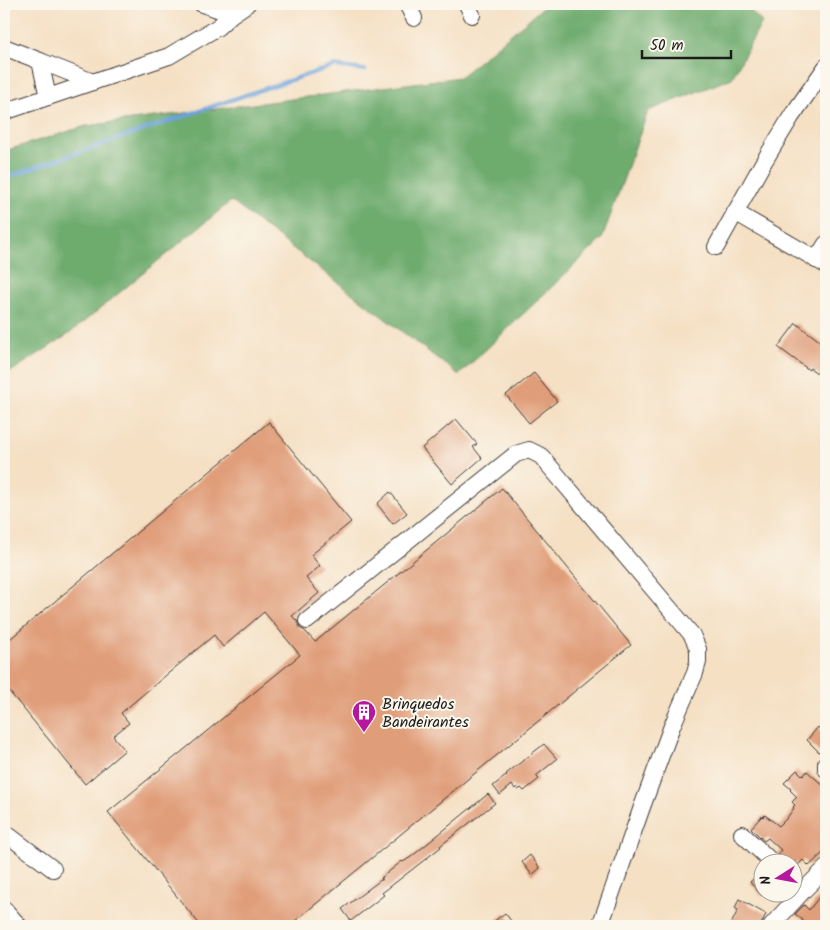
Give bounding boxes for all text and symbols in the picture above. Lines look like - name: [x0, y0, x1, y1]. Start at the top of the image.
- scale bar: [642, 28, 731, 60]
- text: 50 m: [650, 34, 684, 58]
- place label: Brinquedos Bandeirantes: [382, 692, 469, 735]
- building icon: Brinquedos Bandeirantes: [351, 699, 377, 733]
- north arrow: [752, 852, 802, 902]
- text: N: [755, 874, 778, 887]

